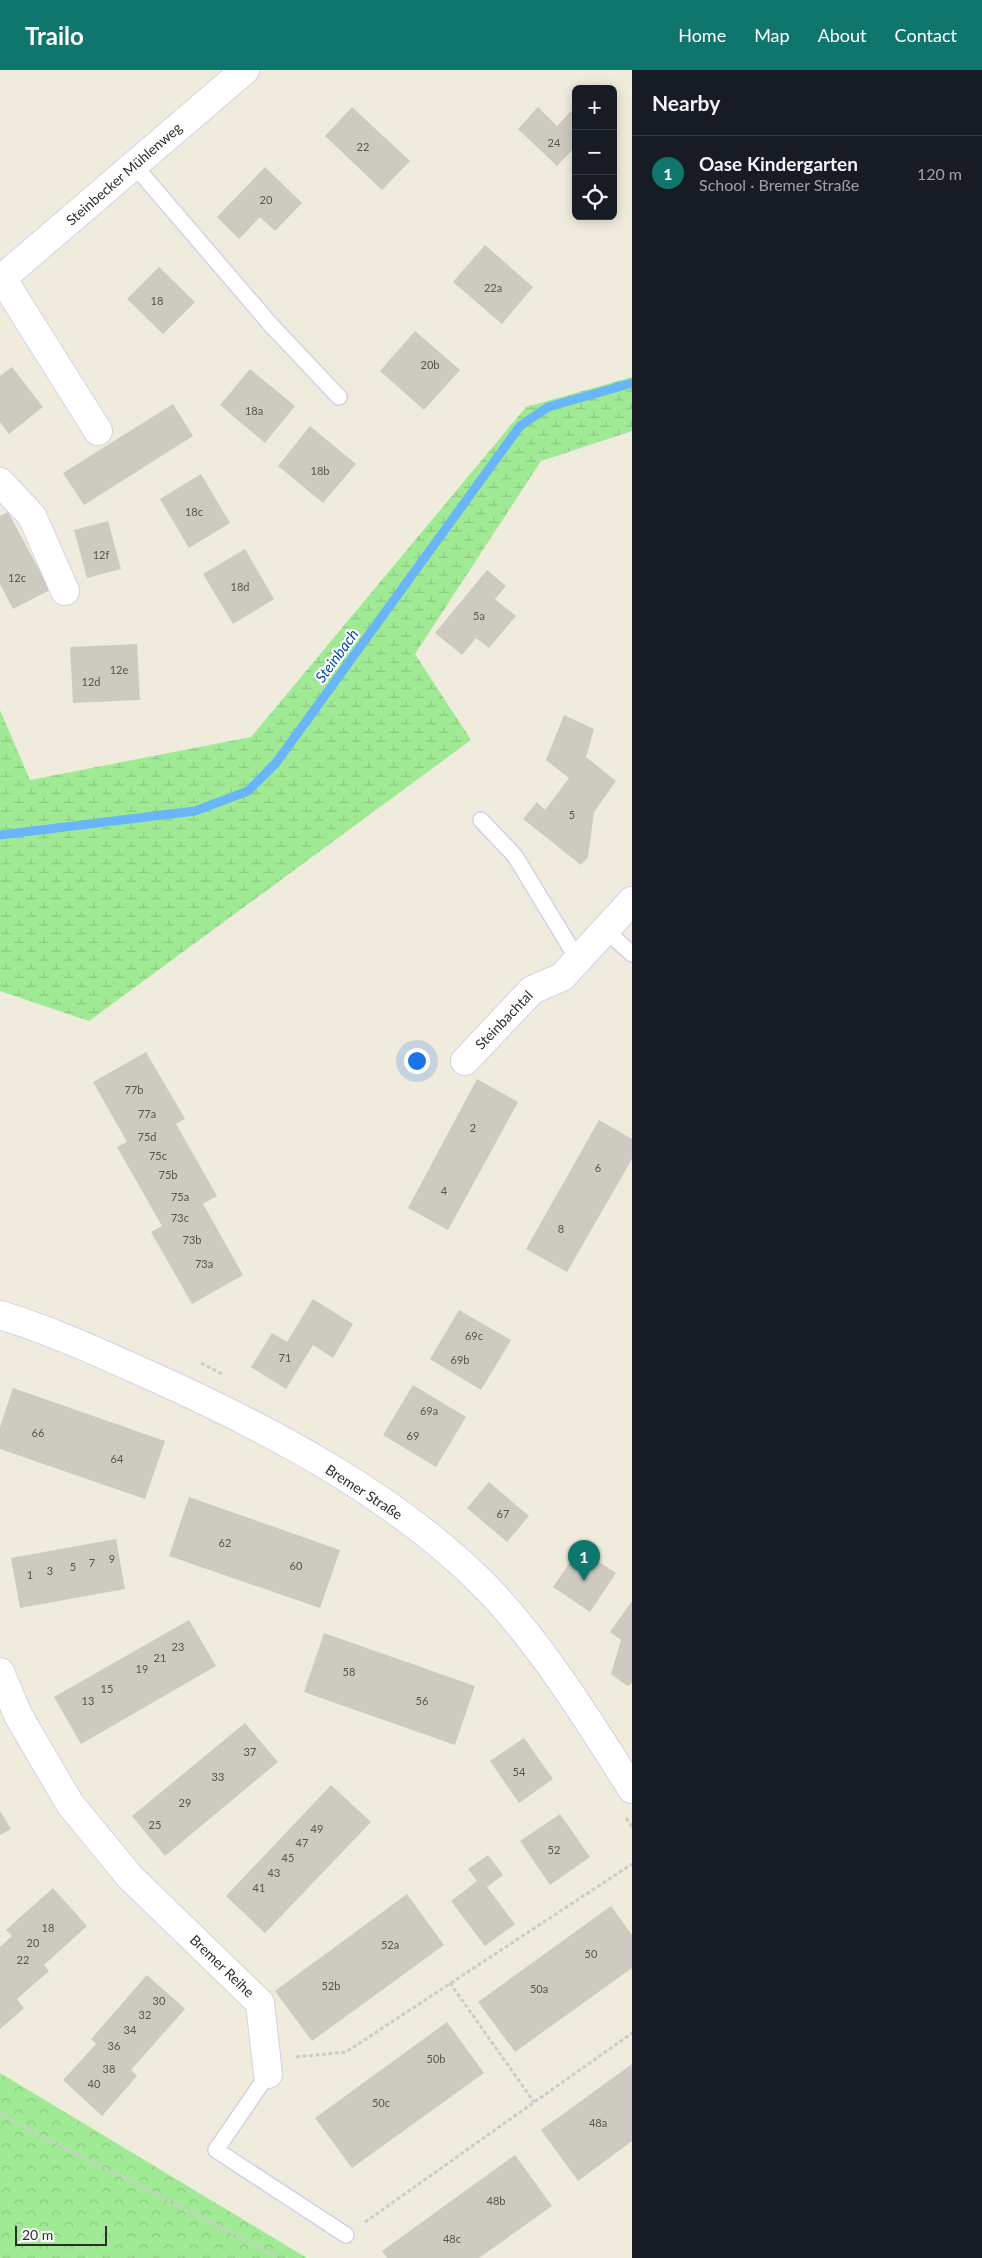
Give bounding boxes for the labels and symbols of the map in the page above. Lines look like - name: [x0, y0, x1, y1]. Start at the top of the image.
- street label: Steinbecker Mühlenweg: [62, 119, 185, 229]
- house number: 24: [548, 136, 561, 149]
- house number: 22: [357, 140, 369, 153]
- house number: 20: [260, 193, 273, 206]
- house number: 22a: [484, 281, 502, 294]
- house number: 18: [151, 294, 163, 307]
- house number: 20b: [421, 358, 439, 371]
- house number: 18a: [245, 404, 263, 417]
- house number: 18b: [311, 464, 329, 477]
- house number: 18c: [185, 505, 203, 518]
- house number: 12f: [93, 548, 109, 561]
- house number: 12c: [8, 571, 26, 584]
- house number: 18d: [231, 580, 249, 593]
- house number: 5a: [473, 609, 485, 622]
- water label: Steinbach: [311, 625, 362, 686]
- house number: 12e: [110, 663, 128, 676]
- house number: 12d: [82, 675, 100, 688]
- house number: 5: [569, 808, 575, 821]
- street label: Steinbachtal: [471, 987, 536, 1053]
- your location: [404, 1048, 430, 1074]
- house number: 77b: [125, 1083, 143, 1096]
- house number: 77a: [138, 1107, 156, 1120]
- house number: 2: [470, 1121, 476, 1134]
- house number: 75d: [138, 1130, 156, 1143]
- house number: 75c: [149, 1149, 167, 1162]
- house number: 6: [595, 1161, 601, 1174]
- house number: 75b: [159, 1168, 177, 1181]
- house number: 4: [441, 1184, 448, 1197]
- house number: 75a: [171, 1190, 189, 1203]
- house number: 73c: [171, 1211, 189, 1224]
- house number: 8: [558, 1222, 564, 1235]
- house number: 73b: [183, 1233, 201, 1246]
- house number: 73a: [195, 1257, 213, 1270]
- house number: 69c: [465, 1329, 483, 1342]
- house number: 71: [279, 1351, 291, 1364]
- house number: 69b: [451, 1353, 469, 1366]
- house number: 69a: [420, 1404, 438, 1417]
- house number: 66: [32, 1426, 44, 1439]
- house number: 69: [407, 1429, 419, 1442]
- house number: 64: [111, 1452, 124, 1465]
- street label: Bremer Straße: [323, 1460, 406, 1523]
- house number: 67: [497, 1507, 509, 1520]
- house number: 62: [219, 1536, 231, 1549]
- pin: 1: [568, 1540, 600, 1581]
- house number: 9: [109, 1552, 115, 1565]
- house number: 7: [89, 1556, 95, 1569]
- house number: 60: [290, 1559, 303, 1572]
- house number: 5: [70, 1560, 76, 1573]
- house number: 3: [47, 1564, 53, 1577]
- house number: 1: [27, 1568, 33, 1581]
- house number: 23: [172, 1640, 184, 1653]
- house number: 21: [154, 1651, 166, 1664]
- house number: 19: [136, 1662, 148, 1675]
- house number: 58: [343, 1665, 355, 1678]
- house number: 15: [101, 1682, 113, 1695]
- house number: 13: [82, 1694, 94, 1707]
- house number: 56: [416, 1694, 428, 1707]
- house number: 37: [244, 1745, 256, 1758]
- house number: 54: [513, 1765, 526, 1778]
- house number: 33: [212, 1770, 224, 1783]
- house number: 29: [179, 1796, 191, 1809]
- house number: 25: [149, 1818, 161, 1831]
- house number: 49: [311, 1822, 323, 1835]
- house number: 47: [296, 1836, 308, 1849]
- house number: 52: [548, 1843, 560, 1856]
- house number: 45: [282, 1851, 294, 1864]
- house number: 43: [268, 1866, 280, 1879]
- house number: 41: [253, 1881, 265, 1894]
- house number: 18: [42, 1921, 54, 1934]
- street label: Bremer Reihe: [187, 1931, 258, 2000]
- house number: 20: [27, 1936, 40, 1949]
- house number: 52a: [381, 1938, 399, 1951]
- house number: 50: [585, 1947, 598, 1960]
- house number: 22: [17, 1953, 29, 1966]
- house number: 52b: [322, 1979, 340, 1992]
- house number: 50a: [530, 1982, 548, 1995]
- house number: 30: [153, 1994, 166, 2007]
- house number: 32: [139, 2008, 151, 2021]
- house number: 34: [124, 2023, 137, 2036]
- house number: 36: [108, 2039, 120, 2052]
- house number: 50b: [427, 2052, 445, 2065]
- house number: 38: [103, 2062, 115, 2075]
- house number: 40: [88, 2077, 101, 2090]
- house number: 50c: [372, 2096, 390, 2109]
- house number: 48a: [589, 2116, 607, 2129]
- house number: 48b: [487, 2194, 505, 2207]
- scale bar: [15, 2223, 108, 2246]
- house number: 48c: [443, 2232, 461, 2245]

